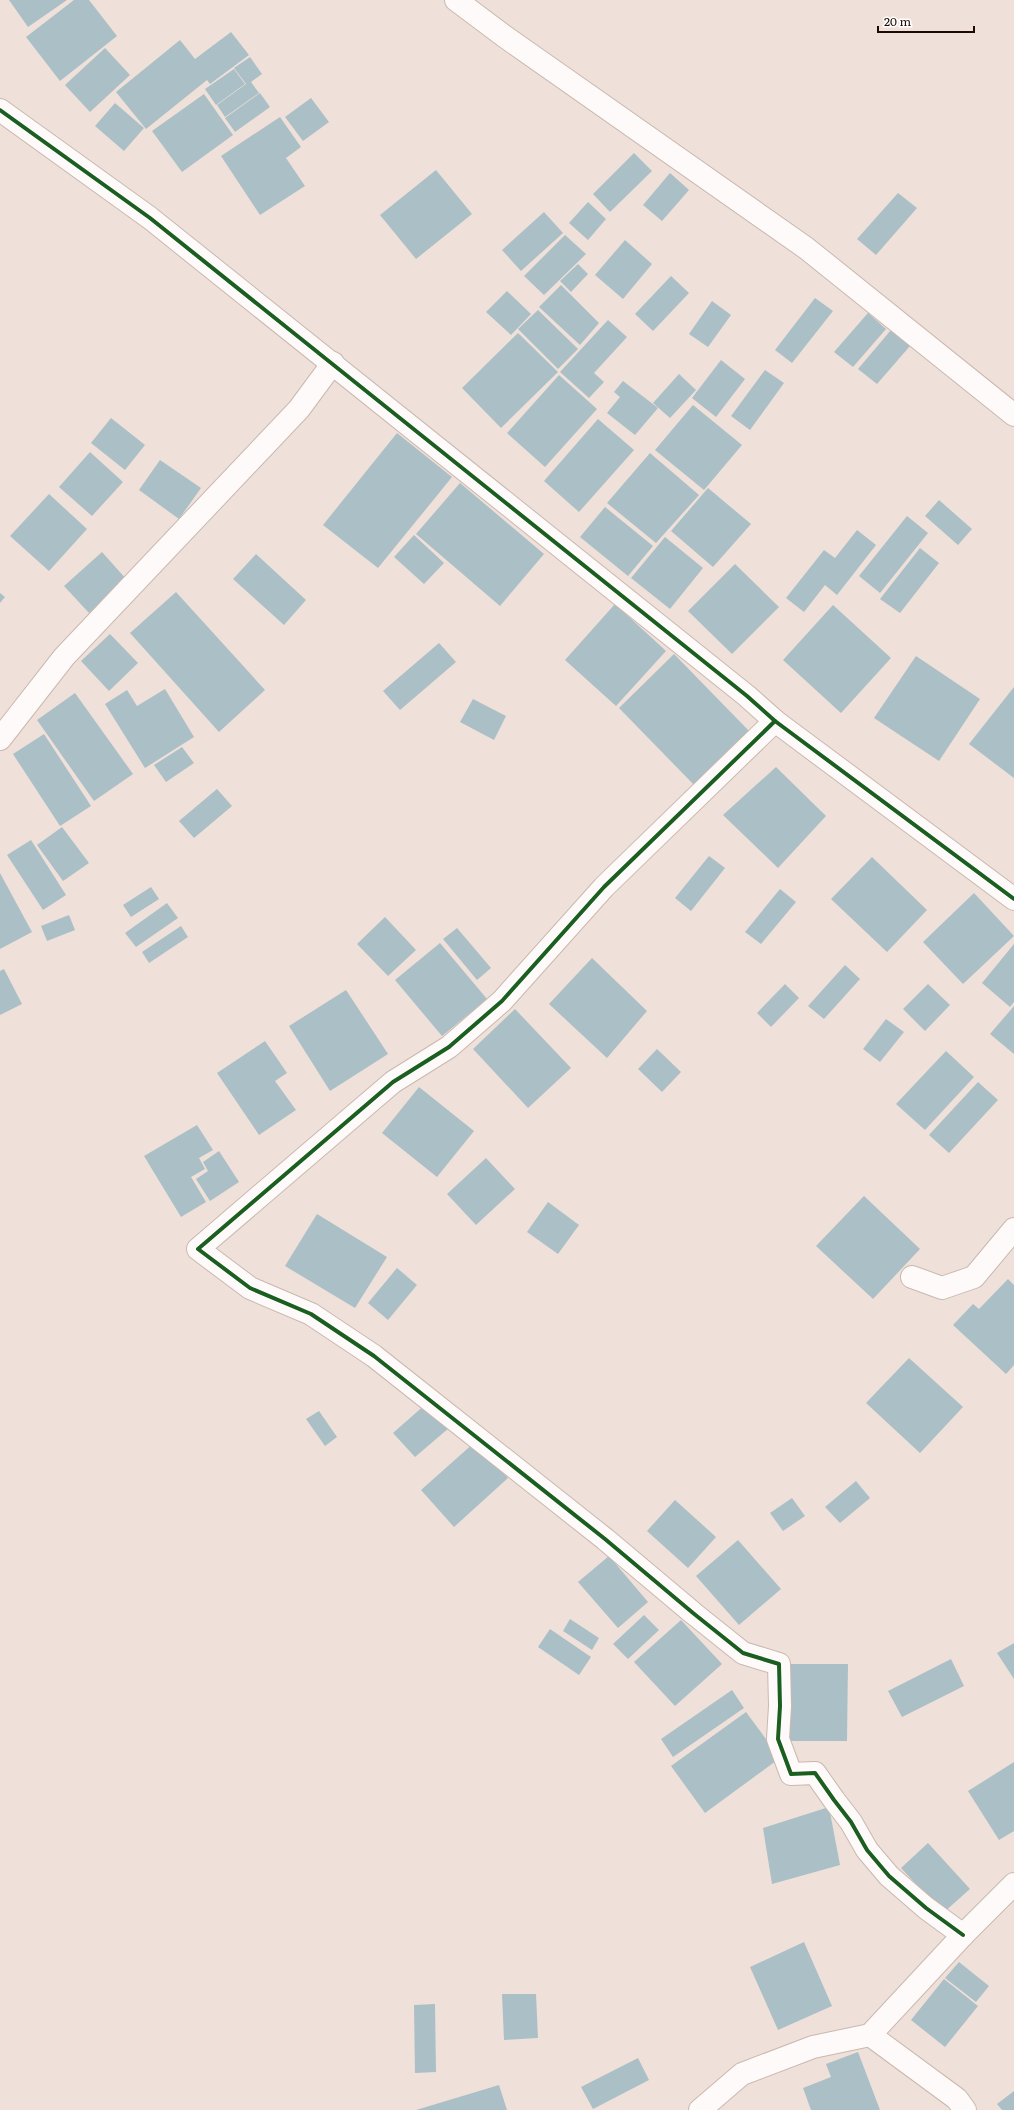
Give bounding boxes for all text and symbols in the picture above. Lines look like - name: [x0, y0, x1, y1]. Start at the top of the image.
- scale bar: [878, 8, 974, 34]
- text: 20 m: [884, 12, 911, 30]

